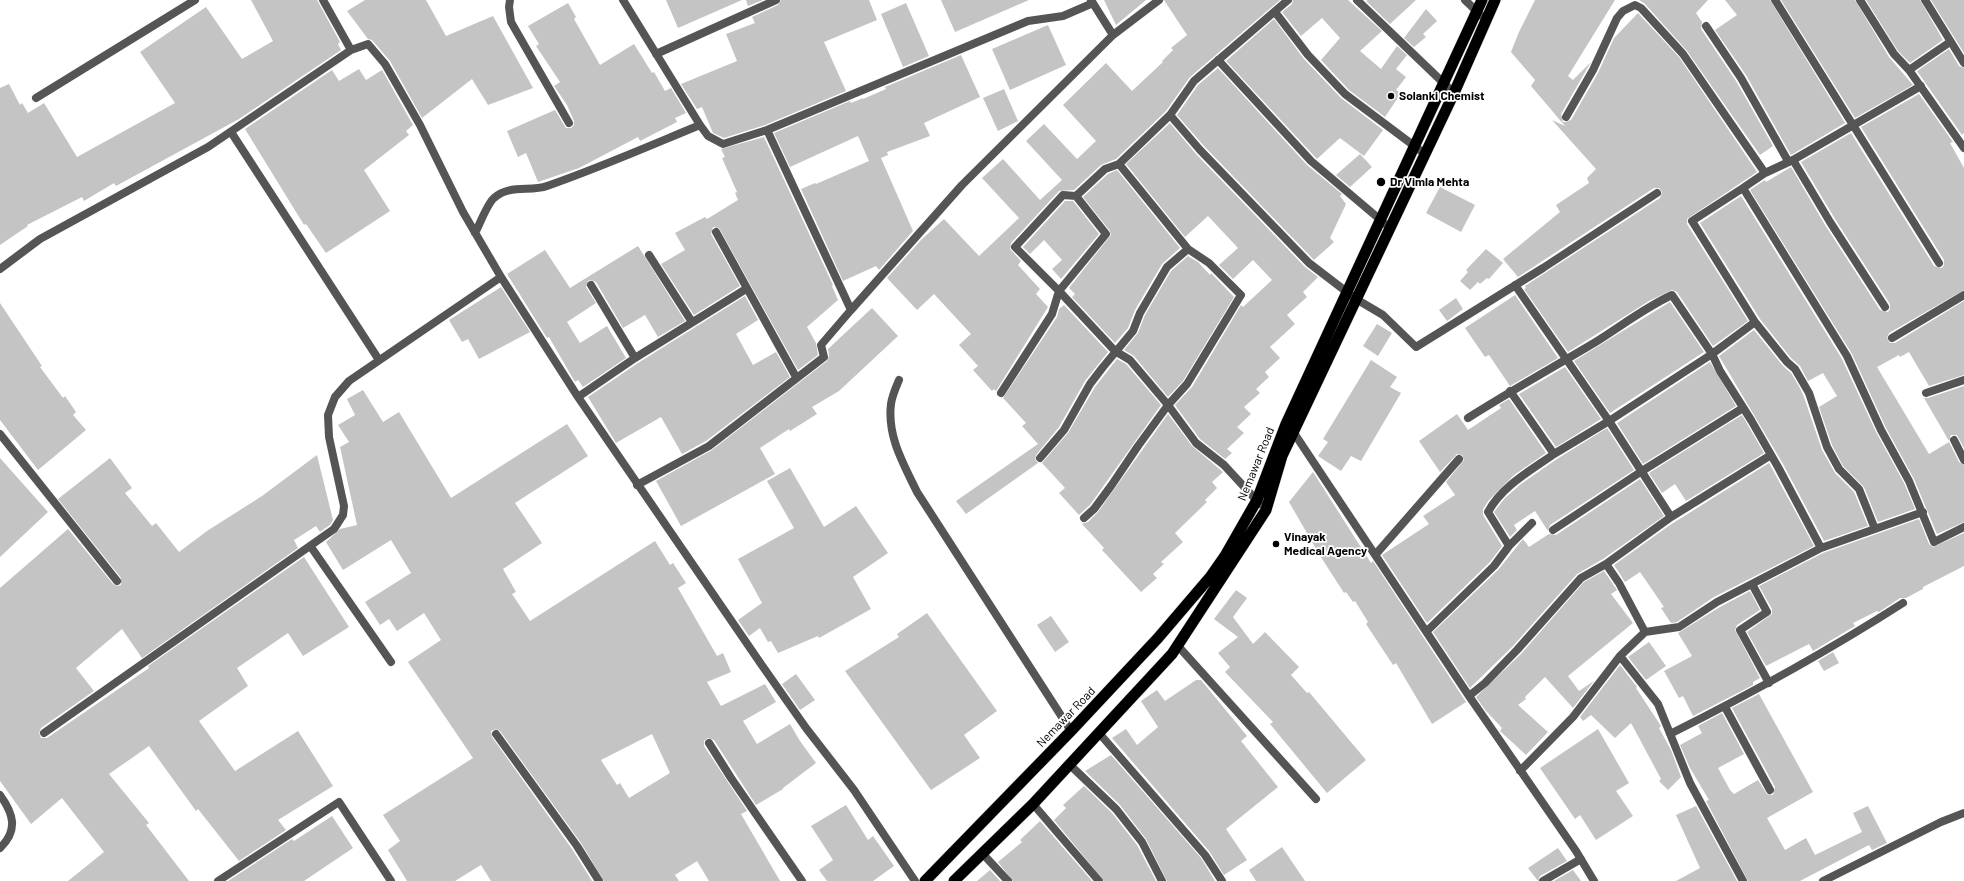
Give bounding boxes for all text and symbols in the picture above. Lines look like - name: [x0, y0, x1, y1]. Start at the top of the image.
- place label: Solanki Chemist: [1399, 89, 1485, 103]
- marker: Solanki Chemist: [1386, 91, 1396, 101]
- place label: Dr Vimla Mehta: [1390, 175, 1469, 189]
- marker: Dr Vimla Mehta: [1375, 176, 1387, 188]
- street label: Nemawar Road: [1235, 425, 1277, 503]
- place label: Vinayak Medical Agency: [1284, 530, 1367, 558]
- marker: Vinayak Medical Agency: [1271, 539, 1281, 549]
- street label: Nemawar Road: [1034, 684, 1098, 750]

